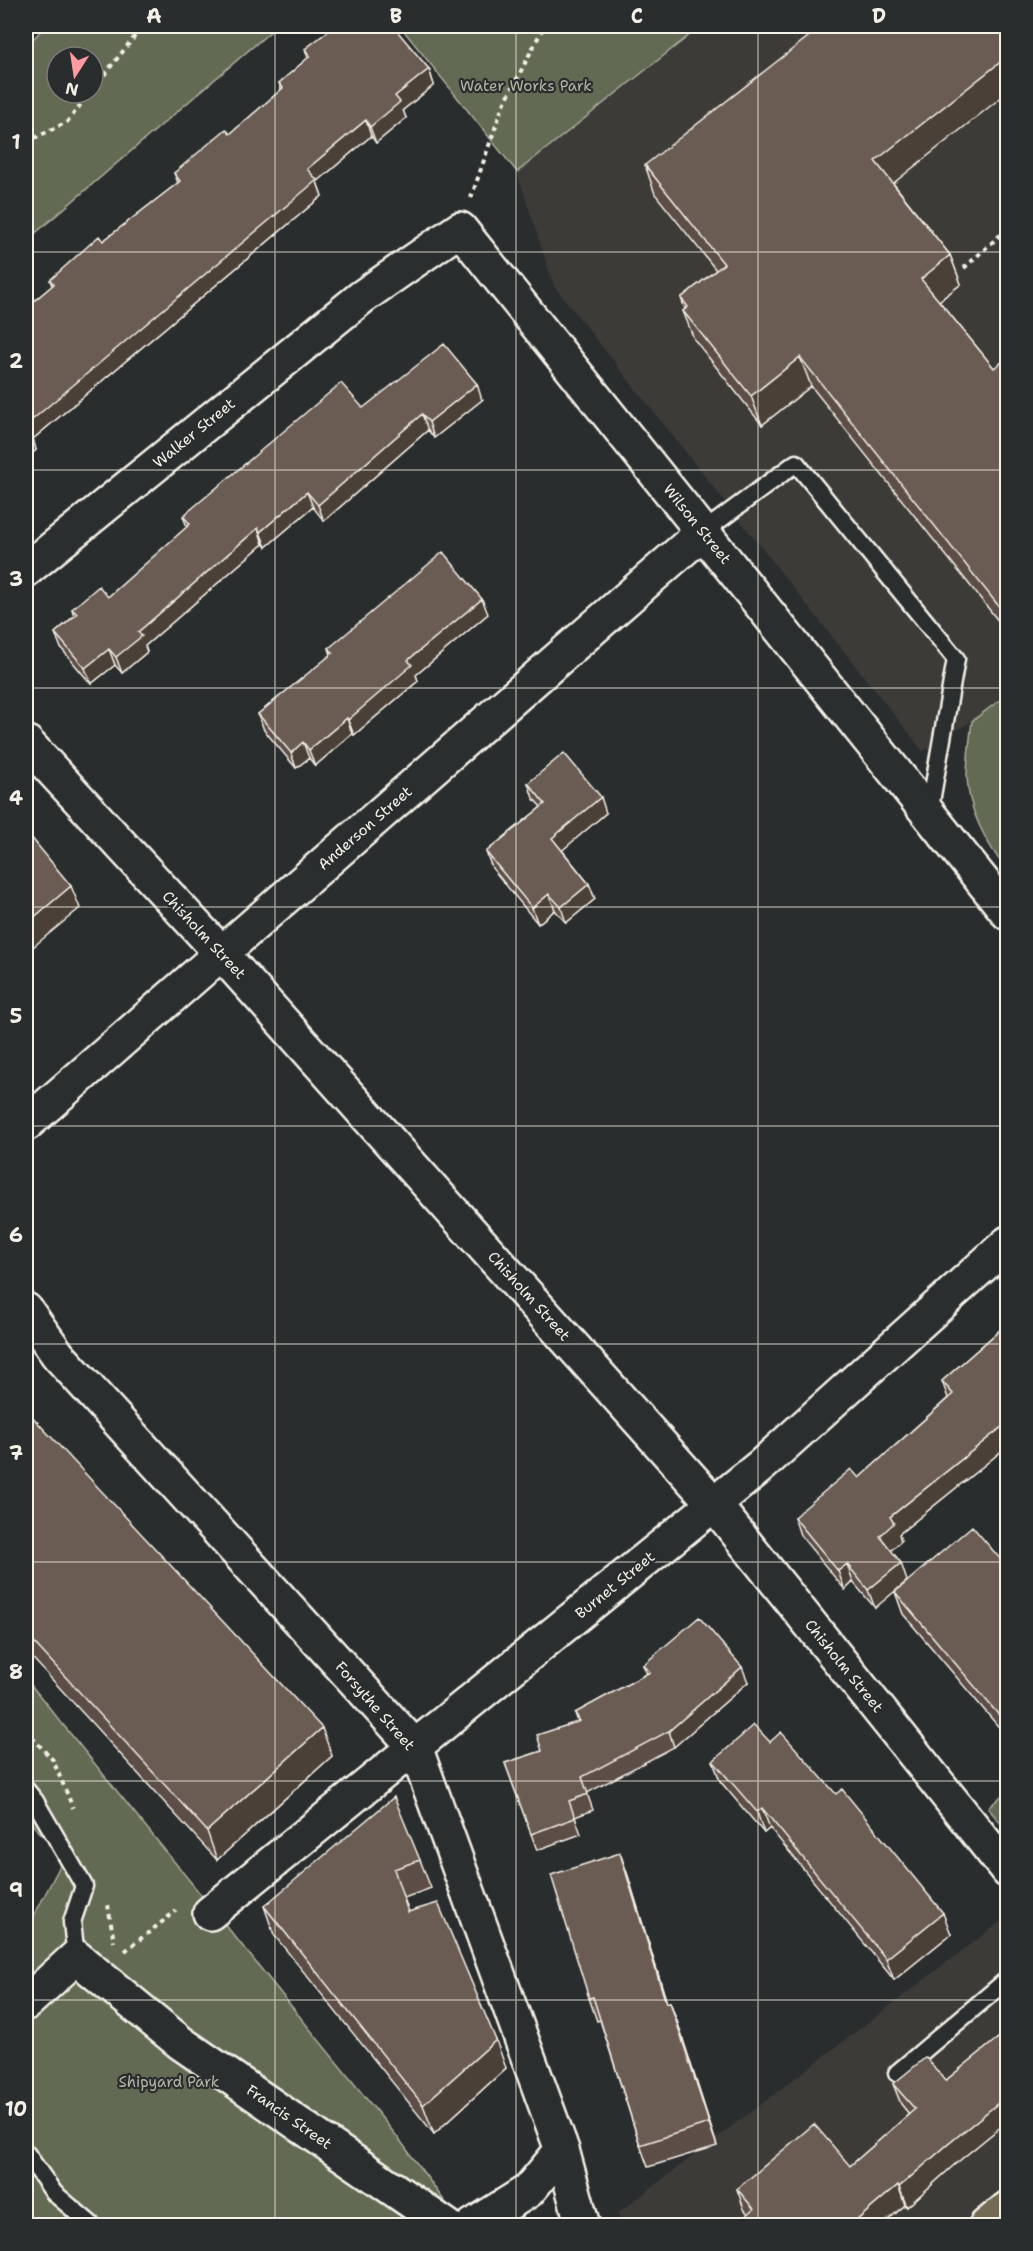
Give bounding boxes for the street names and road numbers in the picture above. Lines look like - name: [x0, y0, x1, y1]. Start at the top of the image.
- street label: Walker Street: [149, 394, 239, 472]
- street label: Wilson Street: [658, 480, 736, 568]
- street label: Anderson Street: [314, 782, 416, 874]
- street label: Chisholm Street: [158, 886, 250, 984]
- street label: Chisholm Street: [483, 1247, 575, 1345]
- street label: Burnet Street: [571, 1547, 659, 1623]
- street label: Chisholm Street: [800, 1615, 888, 1717]
- street label: Forsythe Street: [331, 1657, 419, 1755]
- street label: Francis Street: [242, 2080, 336, 2154]

